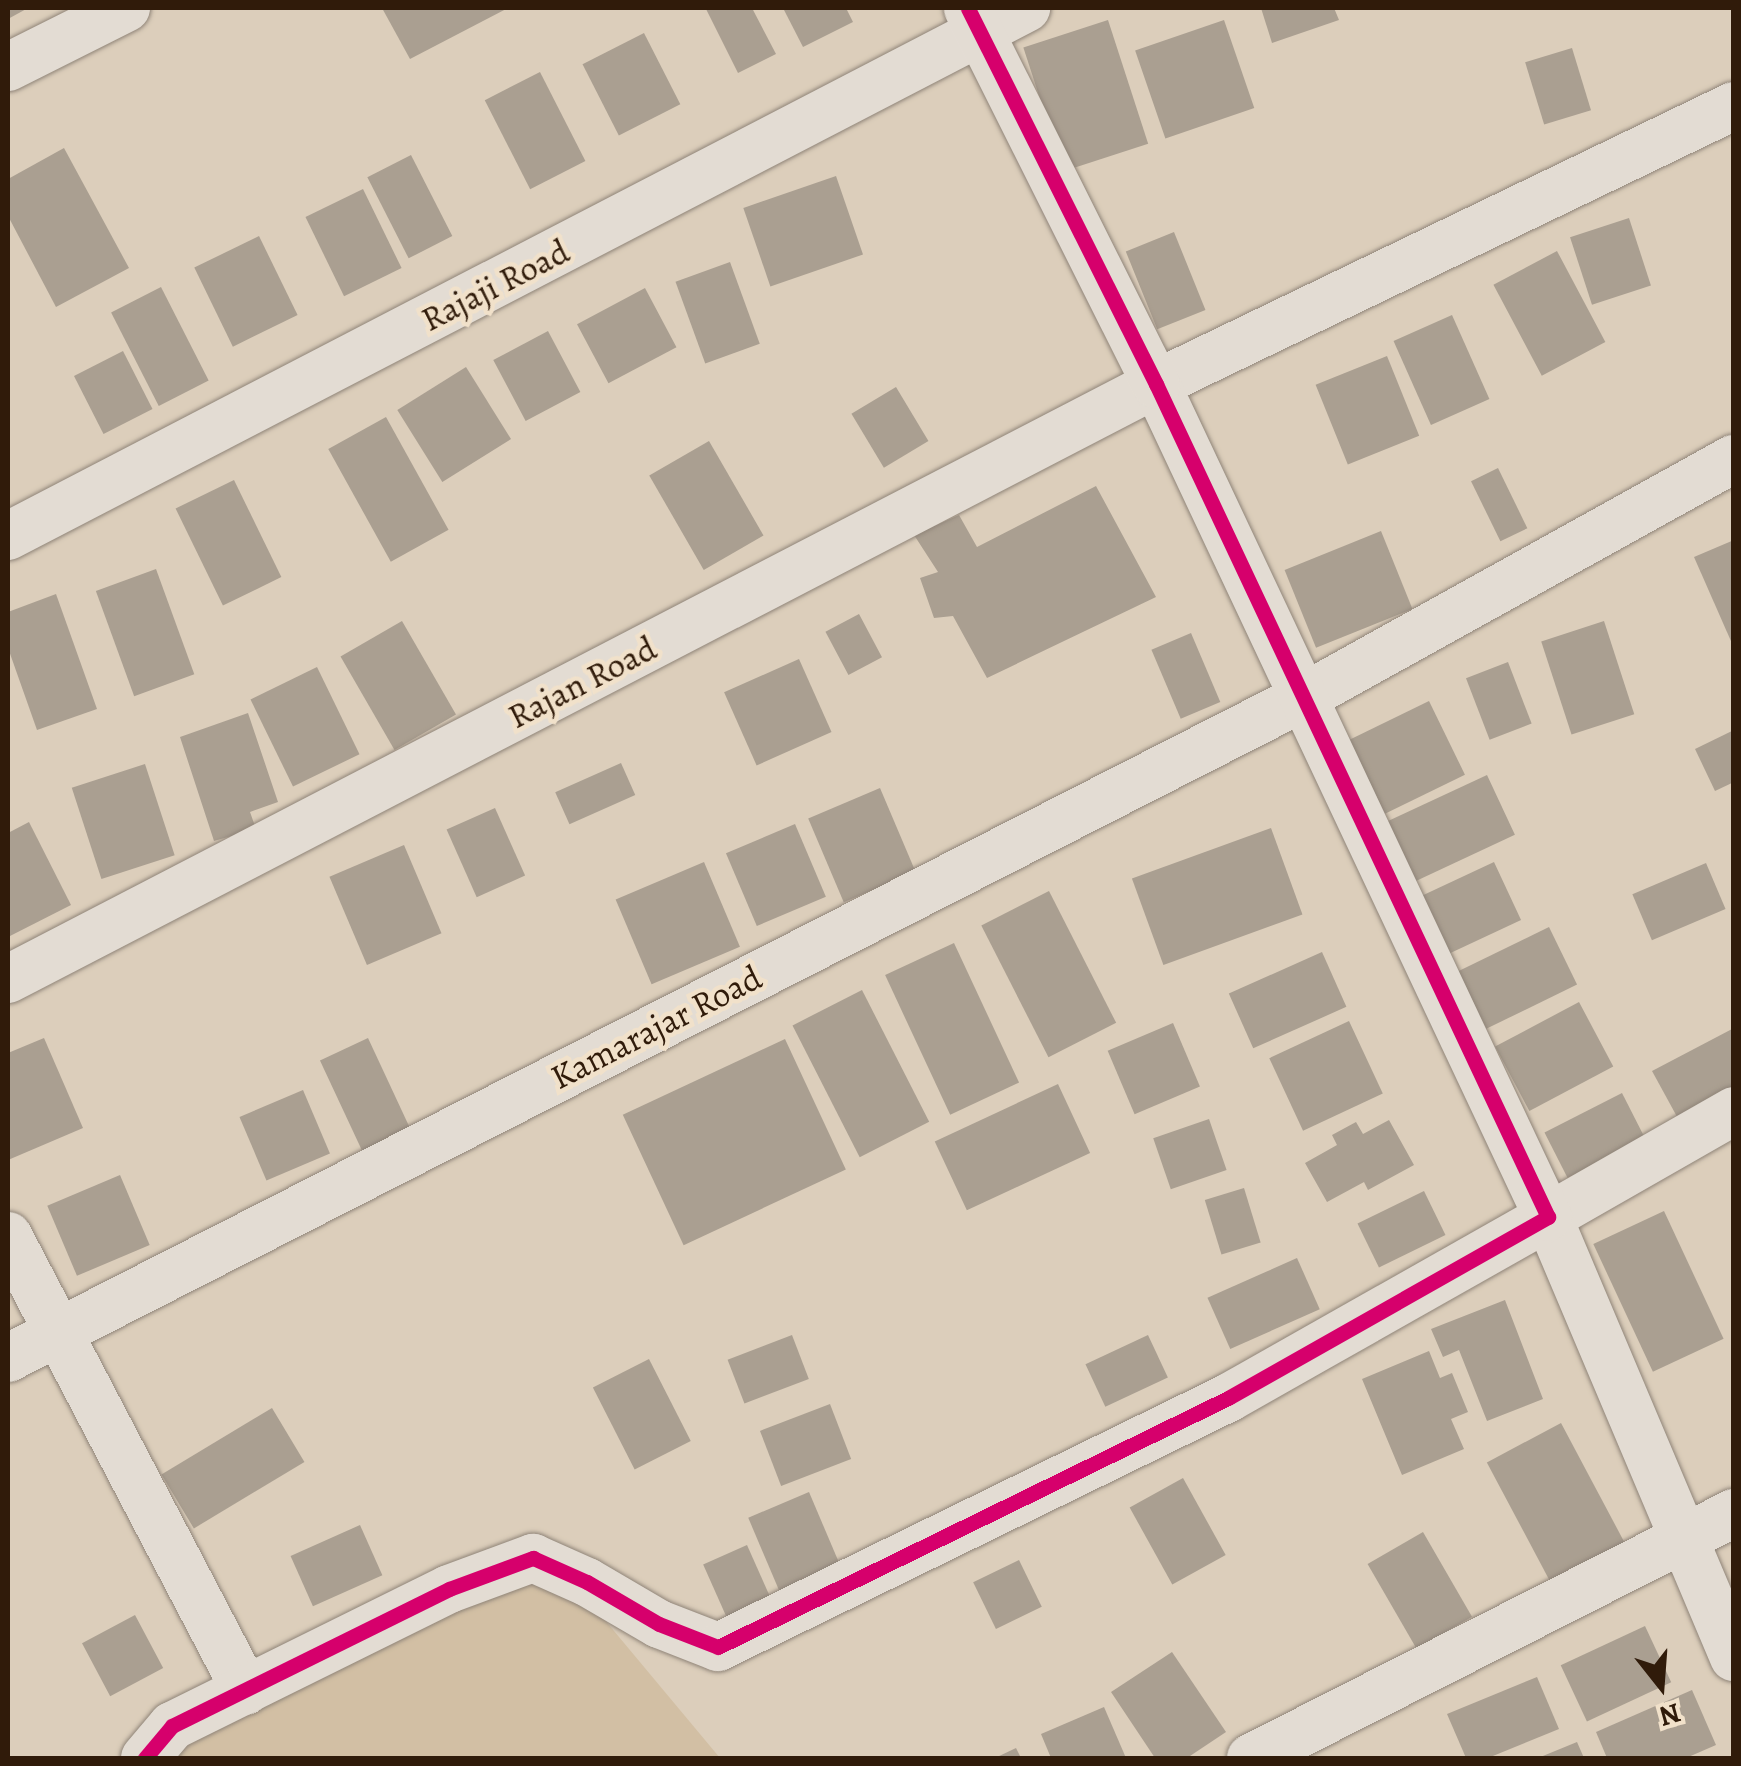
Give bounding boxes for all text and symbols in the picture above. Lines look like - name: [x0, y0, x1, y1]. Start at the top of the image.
- street label: Rajaji Road: [414, 230, 576, 340]
- street label: Rajan Road: [501, 627, 663, 737]
- street label: Kamarajar Road: [544, 956, 768, 1098]
- north arrow: [1611, 1636, 1711, 1736]
- text: N: [1654, 1694, 1685, 1736]

